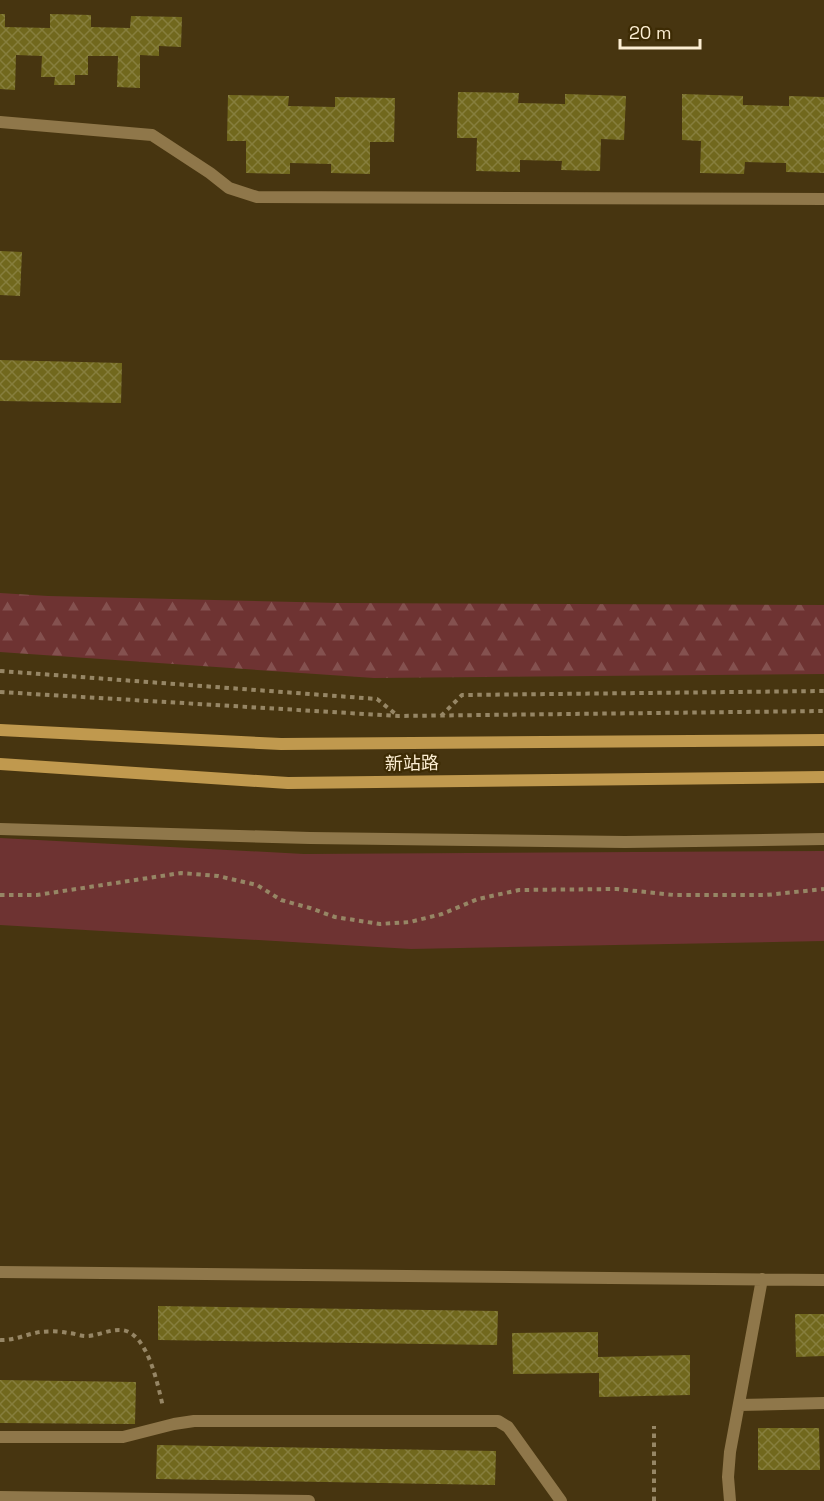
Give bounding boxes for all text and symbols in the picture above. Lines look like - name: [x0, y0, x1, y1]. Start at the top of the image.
- scale bar: [620, 12, 700, 50]
- text: 20 m: [629, 21, 672, 44]
- street label: 新站路: [385, 751, 439, 775]

